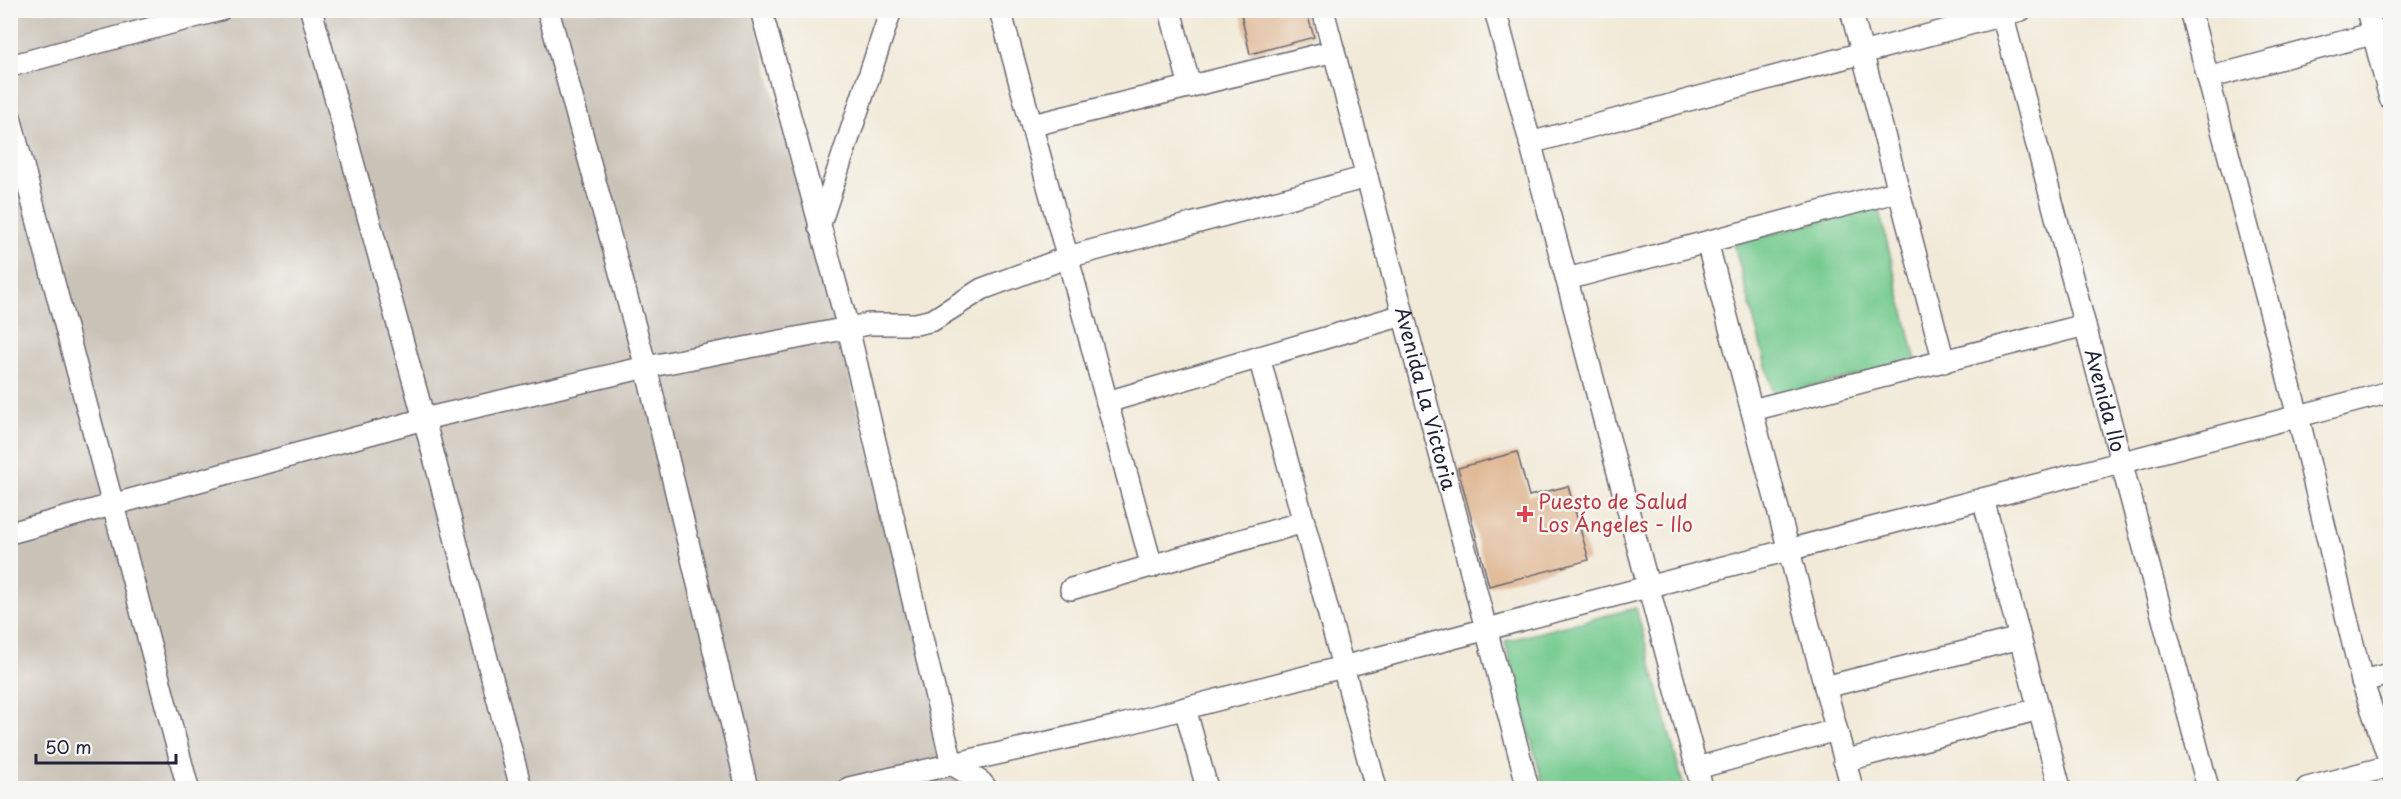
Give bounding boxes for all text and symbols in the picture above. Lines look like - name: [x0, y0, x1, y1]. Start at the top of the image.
- street label: Avenida La Victoria: [1388, 304, 1465, 494]
- street label: Avenida Ilo: [2078, 345, 2134, 455]
- place label: Puesto de Salud Los Ángeles - Ilo: [1538, 486, 1693, 539]
- marker: Puesto de Salud Los Ángeles - Ilo: [1516, 505, 1534, 523]
- scale bar: [36, 727, 176, 765]
- text: 50 m: [45, 733, 92, 760]

